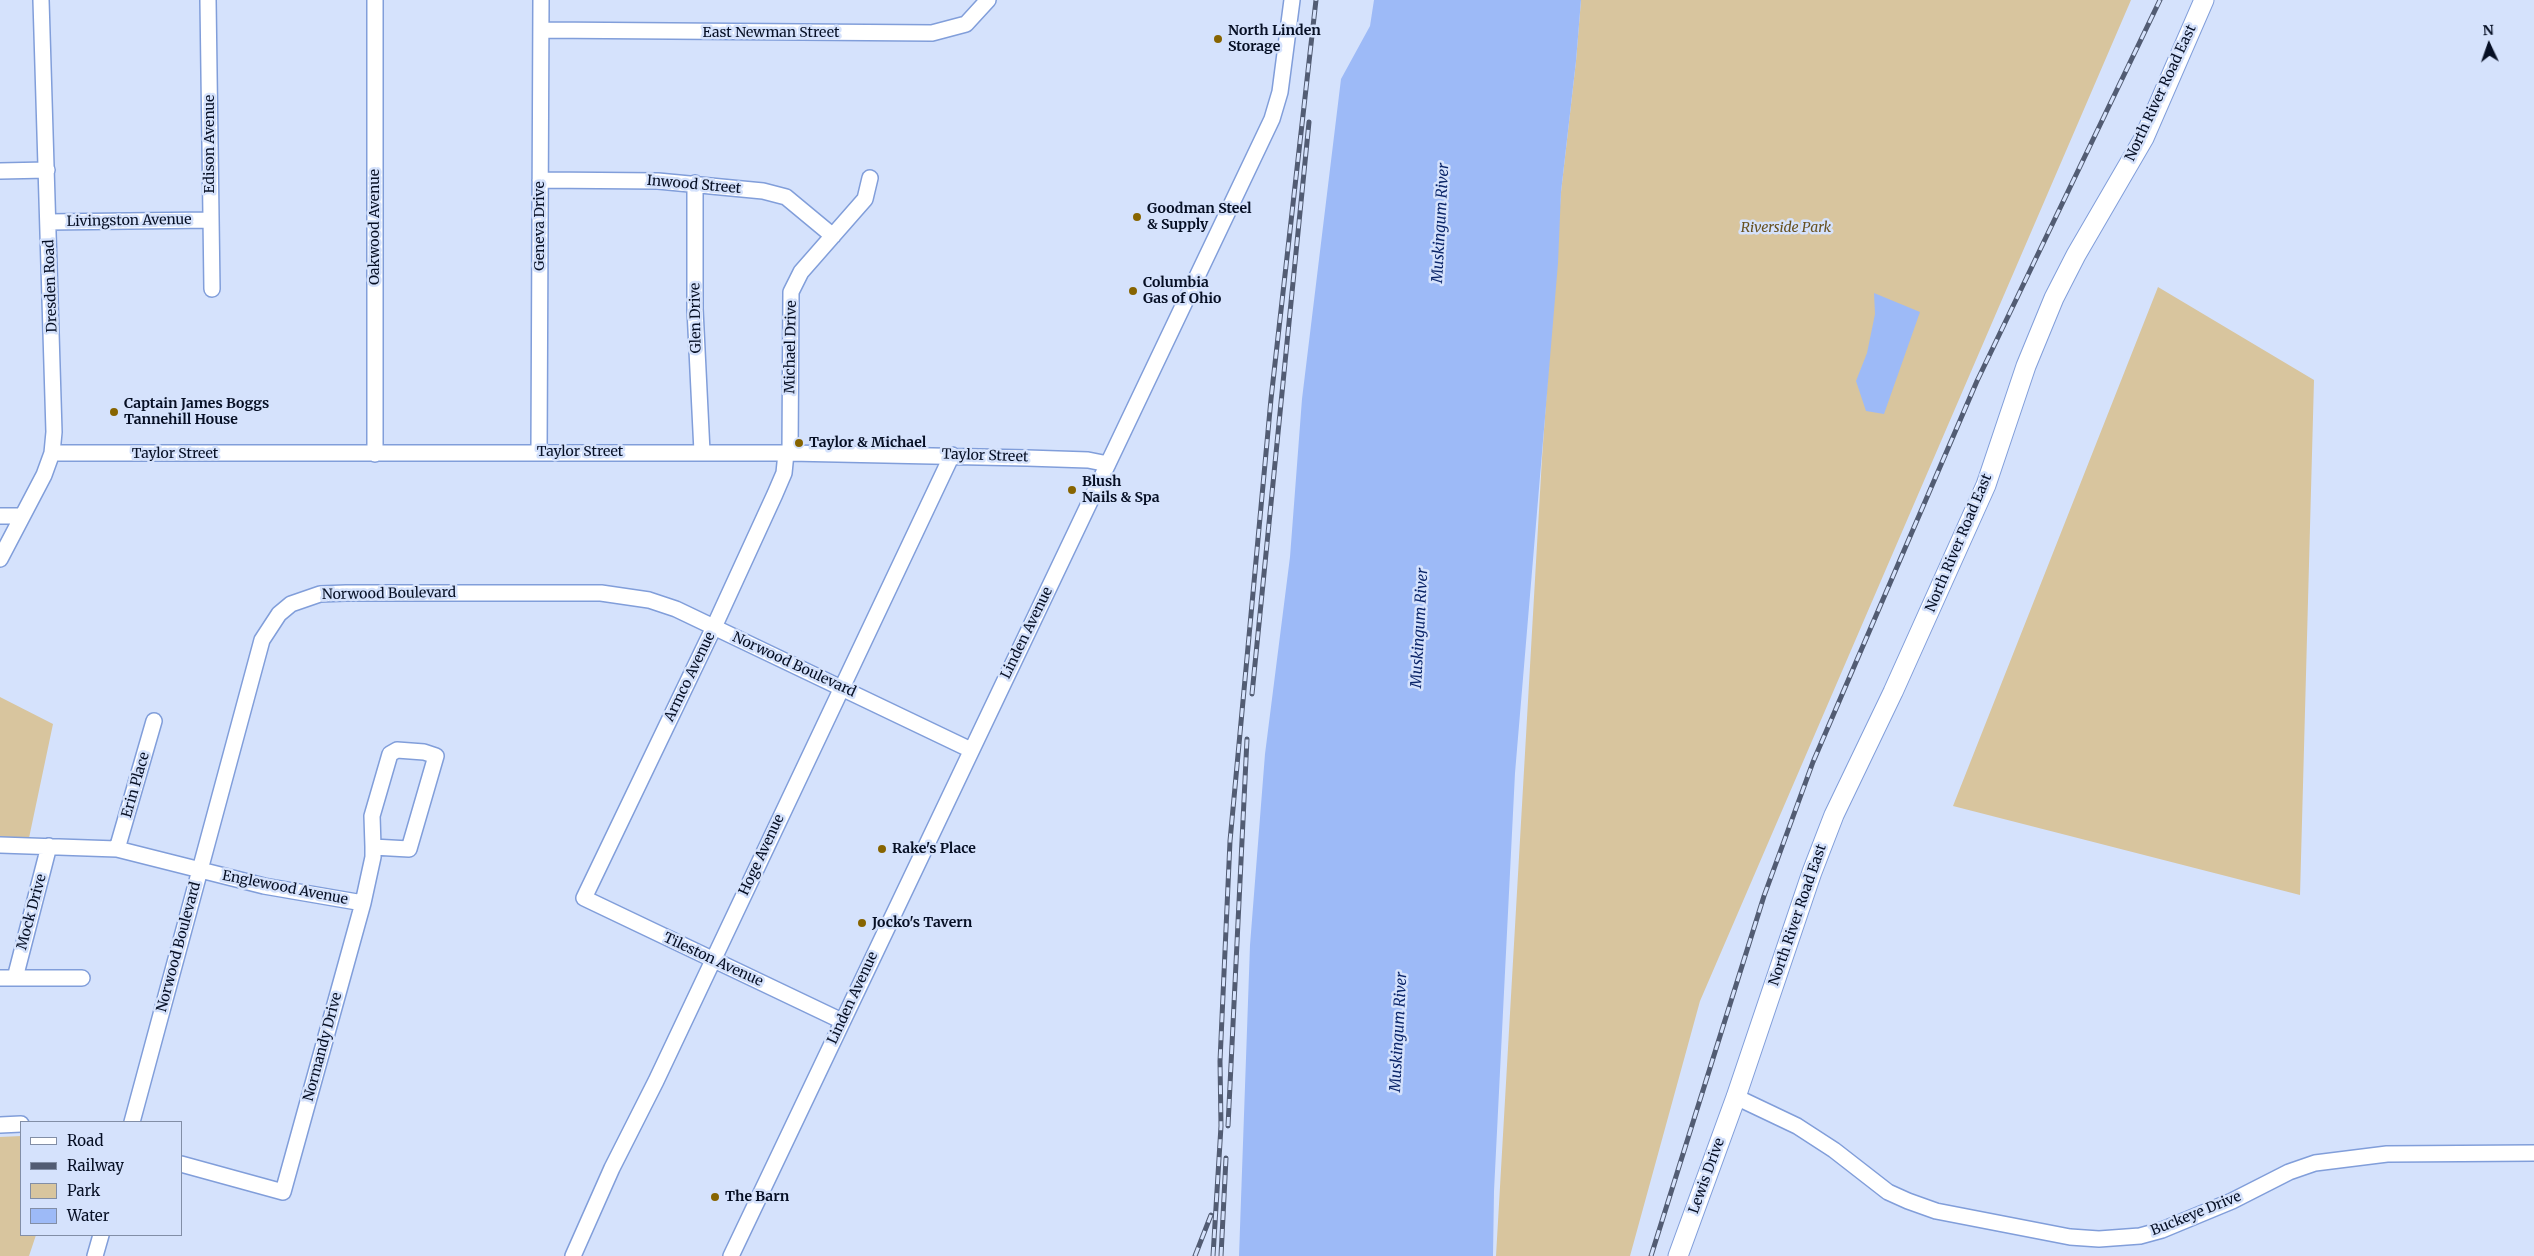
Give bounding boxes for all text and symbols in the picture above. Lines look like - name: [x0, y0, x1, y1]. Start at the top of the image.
- north arrow: [2464, 20, 2514, 70]
- text: N: [2482, 21, 2494, 39]
- street label: North River Road East: [2122, 22, 2200, 164]
- place label: North Linden Storage: [1228, 23, 1321, 56]
- street label: East Newman Street: [703, 25, 839, 41]
- marker: North Linden Storage: [1212, 33, 1224, 45]
- street label: Edison Avenue: [202, 95, 218, 193]
- water label: Muskingum River: [1429, 162, 1453, 284]
- street label: Oakwood Avenue: [367, 169, 383, 285]
- street label: Inwood Street: [646, 173, 742, 197]
- street label: Geneva Drive: [532, 181, 548, 271]
- place label: Goodman Steel & Supply: [1147, 201, 1252, 233]
- marker: Goodman Steel & Supply: [1131, 211, 1143, 223]
- street label: Livingston Avenue: [66, 212, 192, 230]
- park label: Riverside Park: [1741, 220, 1831, 236]
- street label: Dresden Road: [41, 239, 61, 333]
- place label: Columbia Gas of Ohio: [1143, 275, 1221, 308]
- street label: Glen Drive: [687, 283, 705, 353]
- marker: Columbia Gas of Ohio: [1127, 285, 1139, 297]
- street label: Michael Drive: [782, 300, 800, 394]
- place label: Captain James Boggs Tannehill House: [124, 396, 269, 428]
- marker: Captain James Boggs Tannehill House: [108, 406, 120, 418]
- place label: Taylor & Michael: [809, 435, 926, 451]
- marker: Taylor & Michael: [793, 437, 805, 449]
- street label: Taylor Street: [537, 444, 623, 460]
- street label: Taylor Street: [132, 446, 218, 462]
- street label: Taylor Street: [941, 446, 1029, 466]
- street label: North River Road East: [1922, 471, 1996, 615]
- place label: Blush Nails & Spa: [1082, 474, 1160, 507]
- marker: Blush Nails & Spa: [1066, 484, 1078, 496]
- water label: Muskingum River: [1408, 567, 1432, 689]
- street label: Norwood Boulevard: [322, 584, 456, 604]
- street label: Linden Avenue: [998, 584, 1056, 682]
- street label: Armco Avenue: [661, 629, 719, 725]
- street label: Norwood Boulevard: [730, 629, 858, 701]
- street label: Erin Place: [119, 750, 153, 820]
- street label: Hoge Avenue: [736, 812, 788, 898]
- place label: Rake's Place: [892, 841, 976, 857]
- street label: North River Road East: [1766, 842, 1830, 988]
- marker: Rake's Place: [876, 843, 888, 855]
- street label: Englewood Avenue: [221, 868, 349, 908]
- street label: Mock Drive: [14, 872, 50, 952]
- street label: Norwood Boulevard: [154, 880, 204, 1014]
- place label: Jocko's Tavern: [872, 915, 972, 931]
- marker: Jocko's Tavern: [856, 917, 868, 929]
- street label: Tileston Avenue: [661, 930, 765, 990]
- street label: Linden Avenue: [824, 949, 882, 1047]
- water label: Muskingum River: [1387, 971, 1411, 1093]
- street label: Normandy Drive: [300, 991, 346, 1103]
- legend: [20, 1121, 182, 1236]
- text: Road: [67, 1131, 103, 1150]
- street label: Lewis Drive: [1686, 1136, 1728, 1216]
- text: Railway: [67, 1156, 124, 1175]
- text: Park: [67, 1181, 100, 1200]
- street label: Buckeye Drive: [2148, 1188, 2244, 1240]
- place label: The Barn: [725, 1189, 789, 1205]
- marker: The Barn: [709, 1191, 721, 1203]
- text: Water: [67, 1206, 109, 1225]

